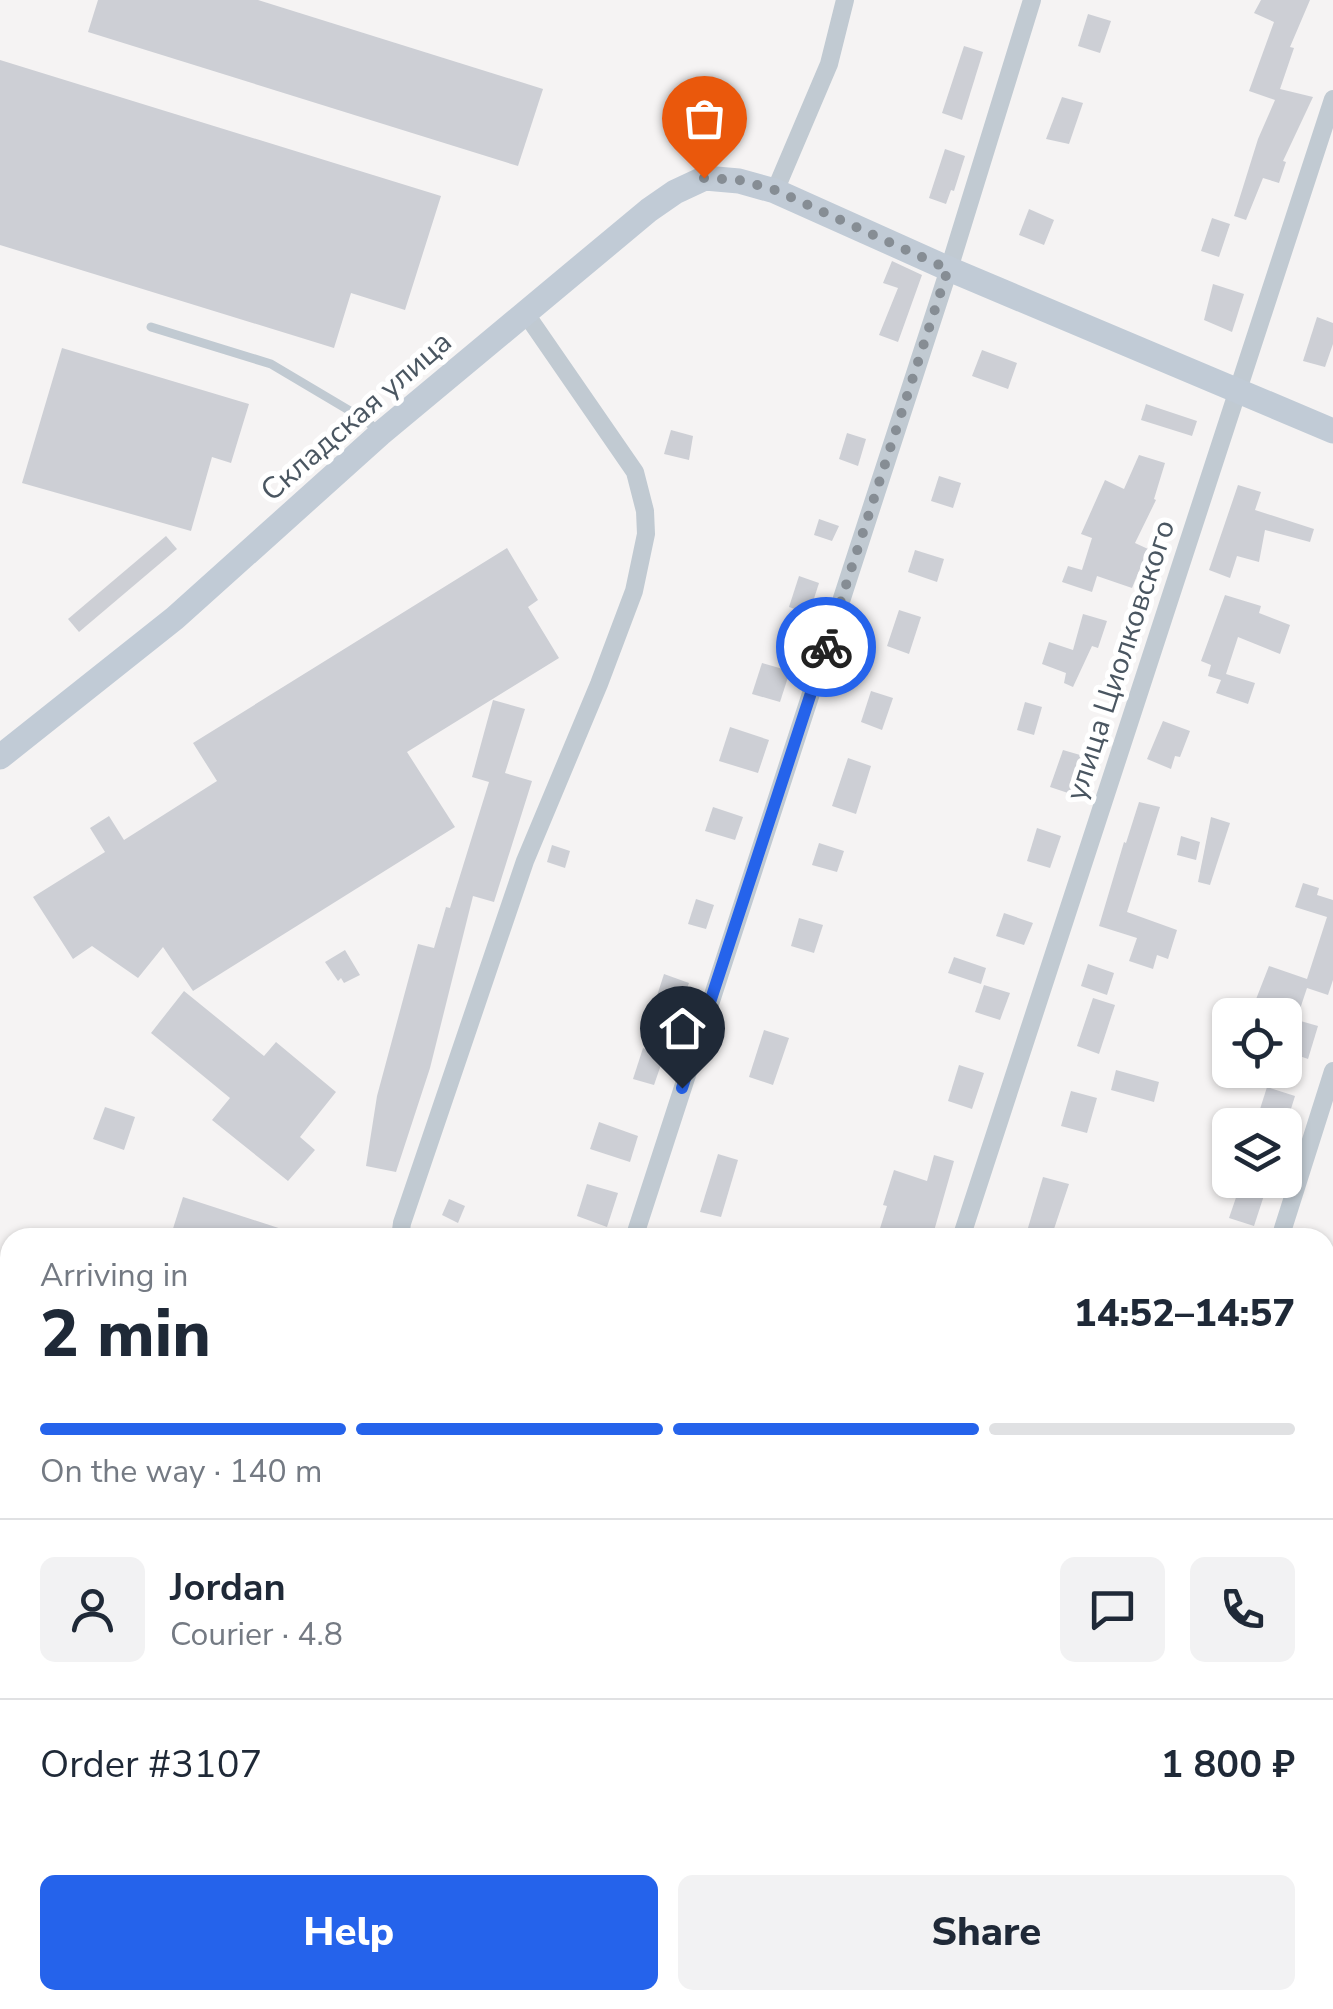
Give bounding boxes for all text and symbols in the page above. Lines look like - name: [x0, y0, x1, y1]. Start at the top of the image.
- pin: [662, 76, 747, 179]
- icon: bag: [677, 91, 732, 146]
- street label: Складская улица: [252, 322, 461, 511]
- street label: улица Циолковского: [1056, 515, 1185, 806]
- courier: [776, 597, 876, 697]
- icon: bike: [799, 620, 854, 675]
- pin: [640, 986, 725, 1089]
- map controls: [1212, 998, 1302, 1198]
- button: locate: [1212, 998, 1302, 1088]
- icon: home: [655, 1001, 710, 1056]
- button: layers: [1212, 1108, 1302, 1198]
- text: Arriving in: [40, 1254, 188, 1297]
- text: 14:52–14:57: [1074, 1288, 1295, 1339]
- text: 2 min: [40, 1290, 211, 1379]
- text: On the way · 140 m: [40, 1450, 322, 1493]
- button: person: [40, 1557, 145, 1662]
- button: chat: [1060, 1557, 1165, 1662]
- button: phone: [1190, 1557, 1295, 1662]
- text: Jordan: [170, 1562, 286, 1613]
- text: Courier · 4.8: [170, 1613, 343, 1656]
- text: Order #3107: [40, 1739, 262, 1790]
- text: 1 800 ₽: [1160, 1739, 1295, 1790]
- button: Help: [40, 1875, 658, 1990]
- button: Share: [678, 1875, 1295, 1990]

